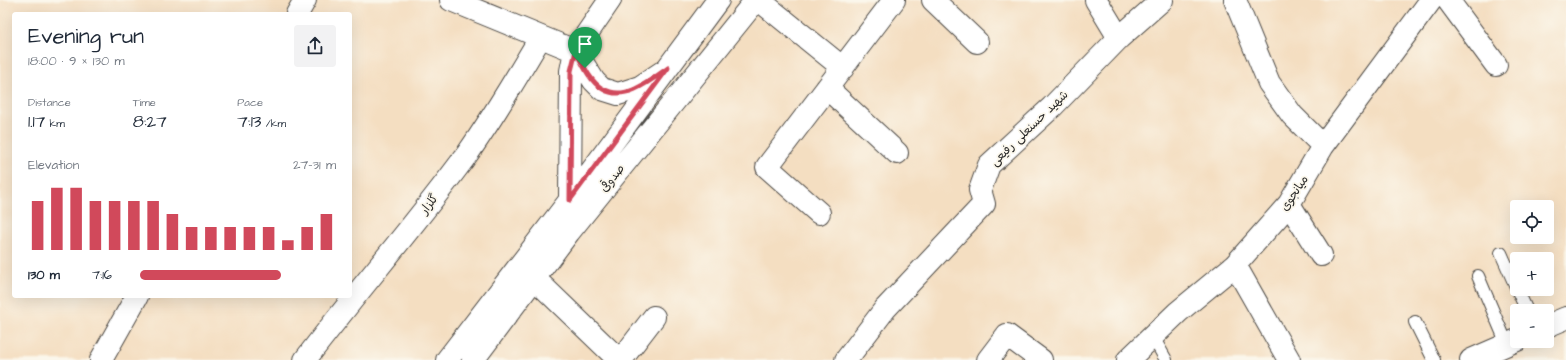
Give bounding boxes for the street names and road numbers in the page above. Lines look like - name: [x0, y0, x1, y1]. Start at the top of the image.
- street label: شهید حسنعلی رفیعی: [987, 87, 1072, 170]
- street label: صدوقی: [596, 161, 629, 196]
- street label: میانجوی: [1276, 172, 1313, 215]
- street label: گلزار: [416, 191, 443, 219]

